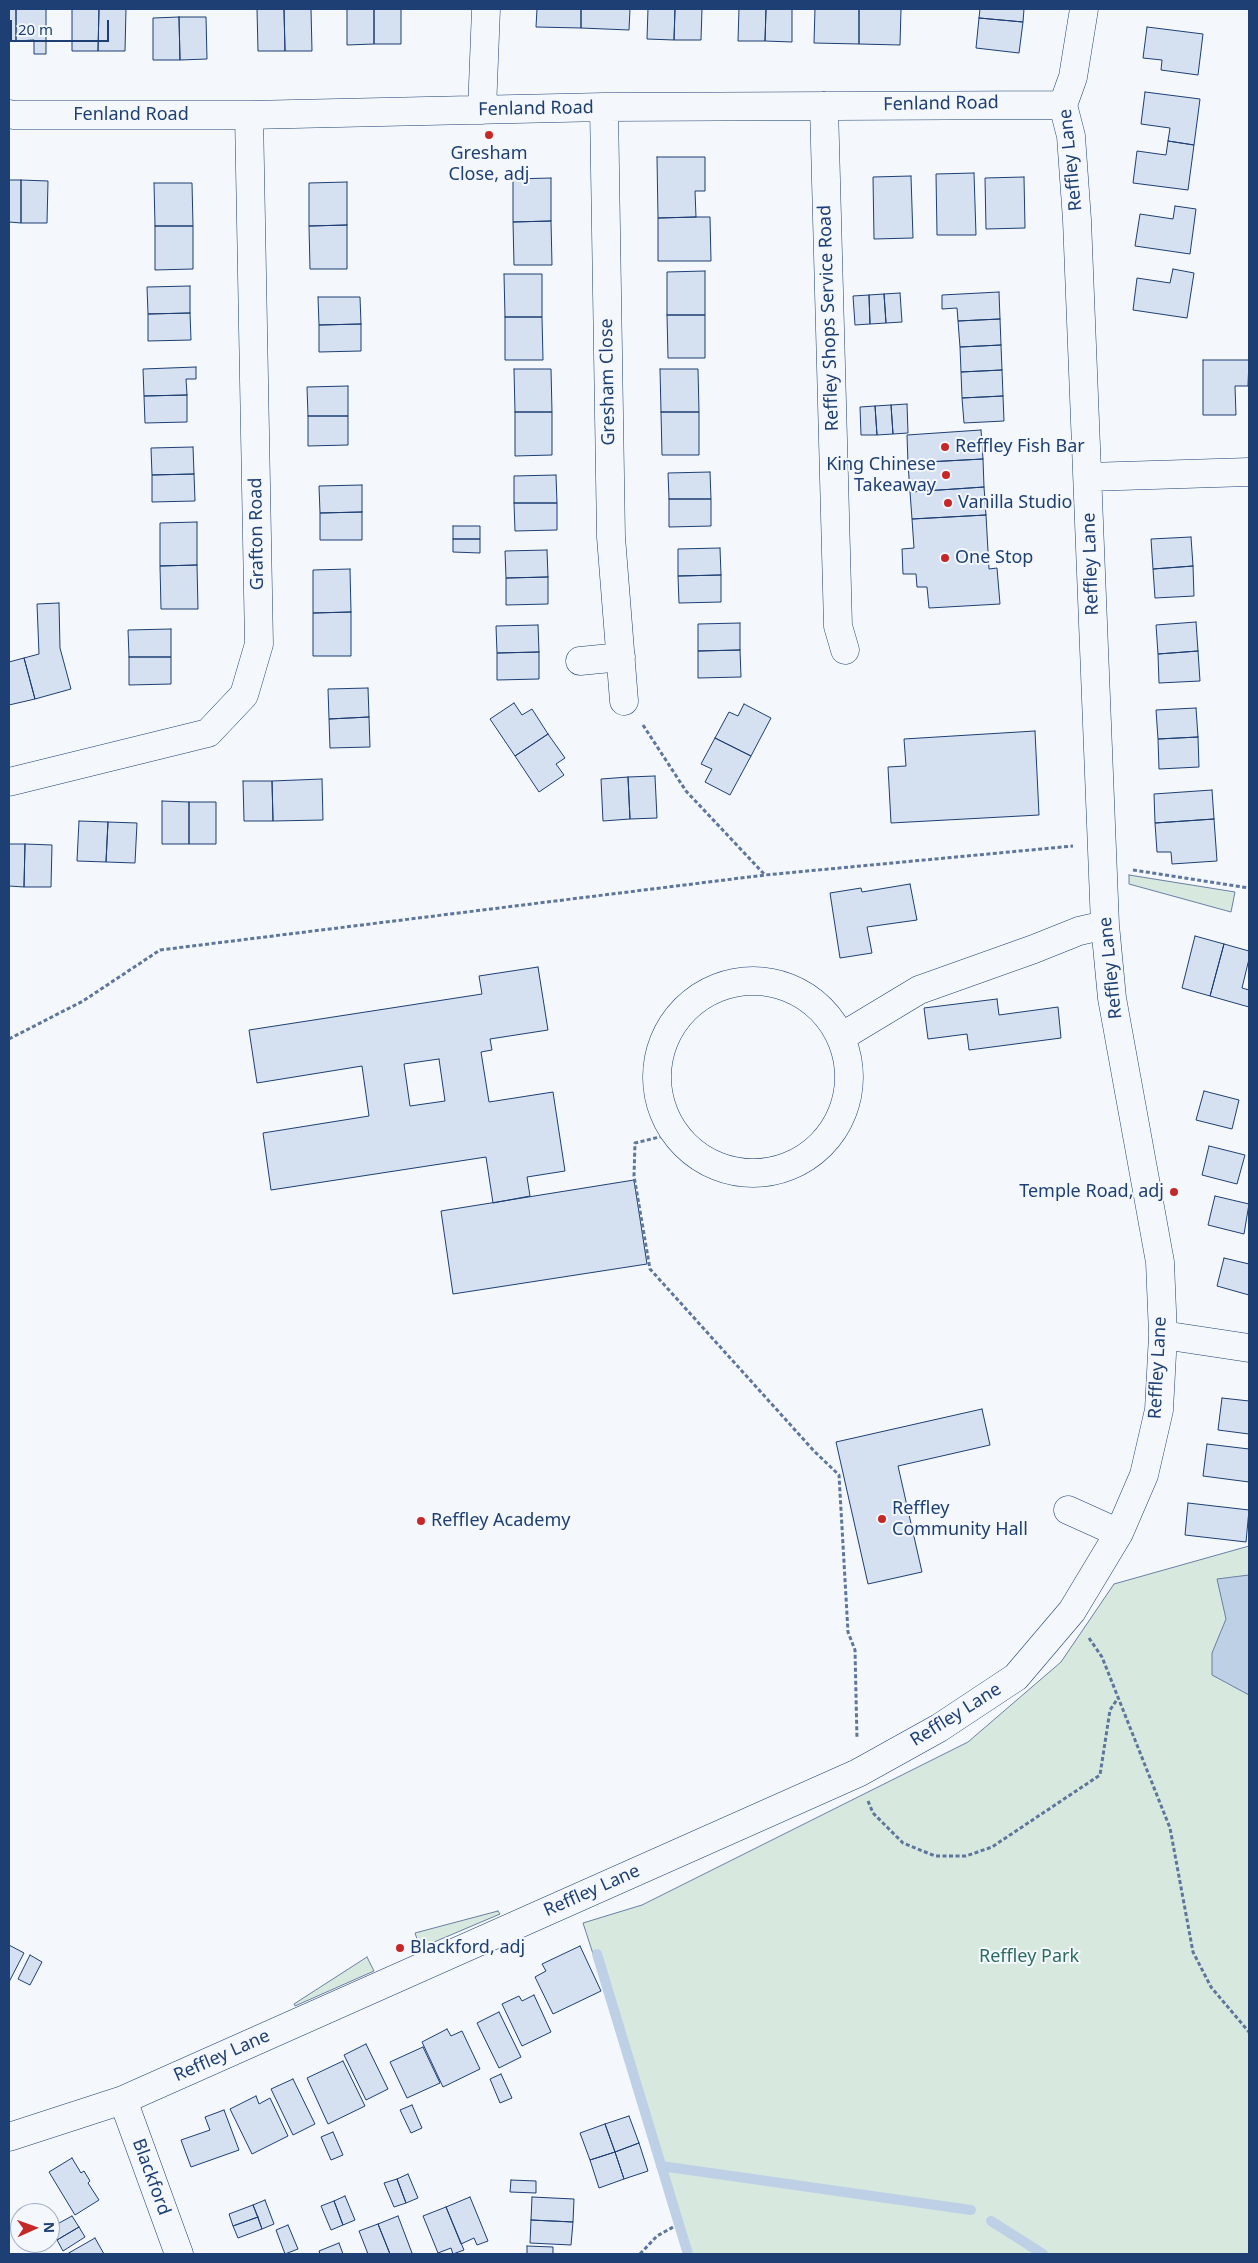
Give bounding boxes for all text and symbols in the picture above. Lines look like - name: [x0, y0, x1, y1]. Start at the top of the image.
- scale bar: [12, 10, 111, 42]
- text: 20 m: [18, 19, 53, 39]
- street label: Fenland Road: [883, 92, 999, 116]
- street label: Fenland Road: [478, 97, 594, 121]
- street label: Fenland Road: [73, 104, 189, 126]
- street label: Reffley Lane: [1055, 108, 1087, 212]
- marker: Gresham Close, adj: [483, 129, 495, 141]
- place label: Gresham Close, adj: [449, 143, 529, 186]
- street label: Reffley Shops Service Road: [814, 205, 844, 431]
- street label: Gresham Close: [596, 318, 620, 446]
- place label: Reffley Fish Bar: [955, 436, 1085, 458]
- marker: Reffley Fish Bar: [939, 441, 951, 453]
- place label: King Chinese Takeaway: [826, 454, 936, 496]
- marker: King Chinese Takeaway: [940, 469, 952, 481]
- street label: Grafton Road: [245, 477, 269, 591]
- place label: Vanilla Studio: [958, 492, 1072, 514]
- marker: Vanilla Studio: [942, 497, 954, 509]
- street label: Reffley Lane: [1078, 512, 1104, 616]
- place label: One Stop: [955, 547, 1033, 569]
- marker: One Stop: [939, 552, 951, 564]
- street label: Reffley Lane: [1095, 916, 1127, 1020]
- place label: Temple Road, adj: [1019, 1181, 1164, 1203]
- marker: Temple Road, adj: [1168, 1186, 1180, 1198]
- street label: Reffley Lane: [1145, 1316, 1171, 1420]
- place label: Reffley Community Hall: [892, 1498, 1028, 1540]
- place label: Reffley Academy: [431, 1510, 570, 1532]
- marker: Reffley Community Hall: [876, 1513, 888, 1525]
- marker: Reffley Academy: [415, 1515, 427, 1527]
- street label: Reffley Lane: [907, 1679, 1005, 1751]
- street label: Reffley Lane: [541, 1860, 643, 1922]
- place label: Blackford, adj: [410, 1937, 525, 1959]
- marker: Blackford, adj: [394, 1942, 406, 1954]
- park label: Reffley Park: [979, 1946, 1079, 1968]
- street label: Reffley Lane: [171, 2025, 273, 2087]
- street label: Blackford: [127, 2136, 175, 2218]
- north arrow: [10, 2203, 60, 2253]
- text: N: [40, 2221, 59, 2234]

